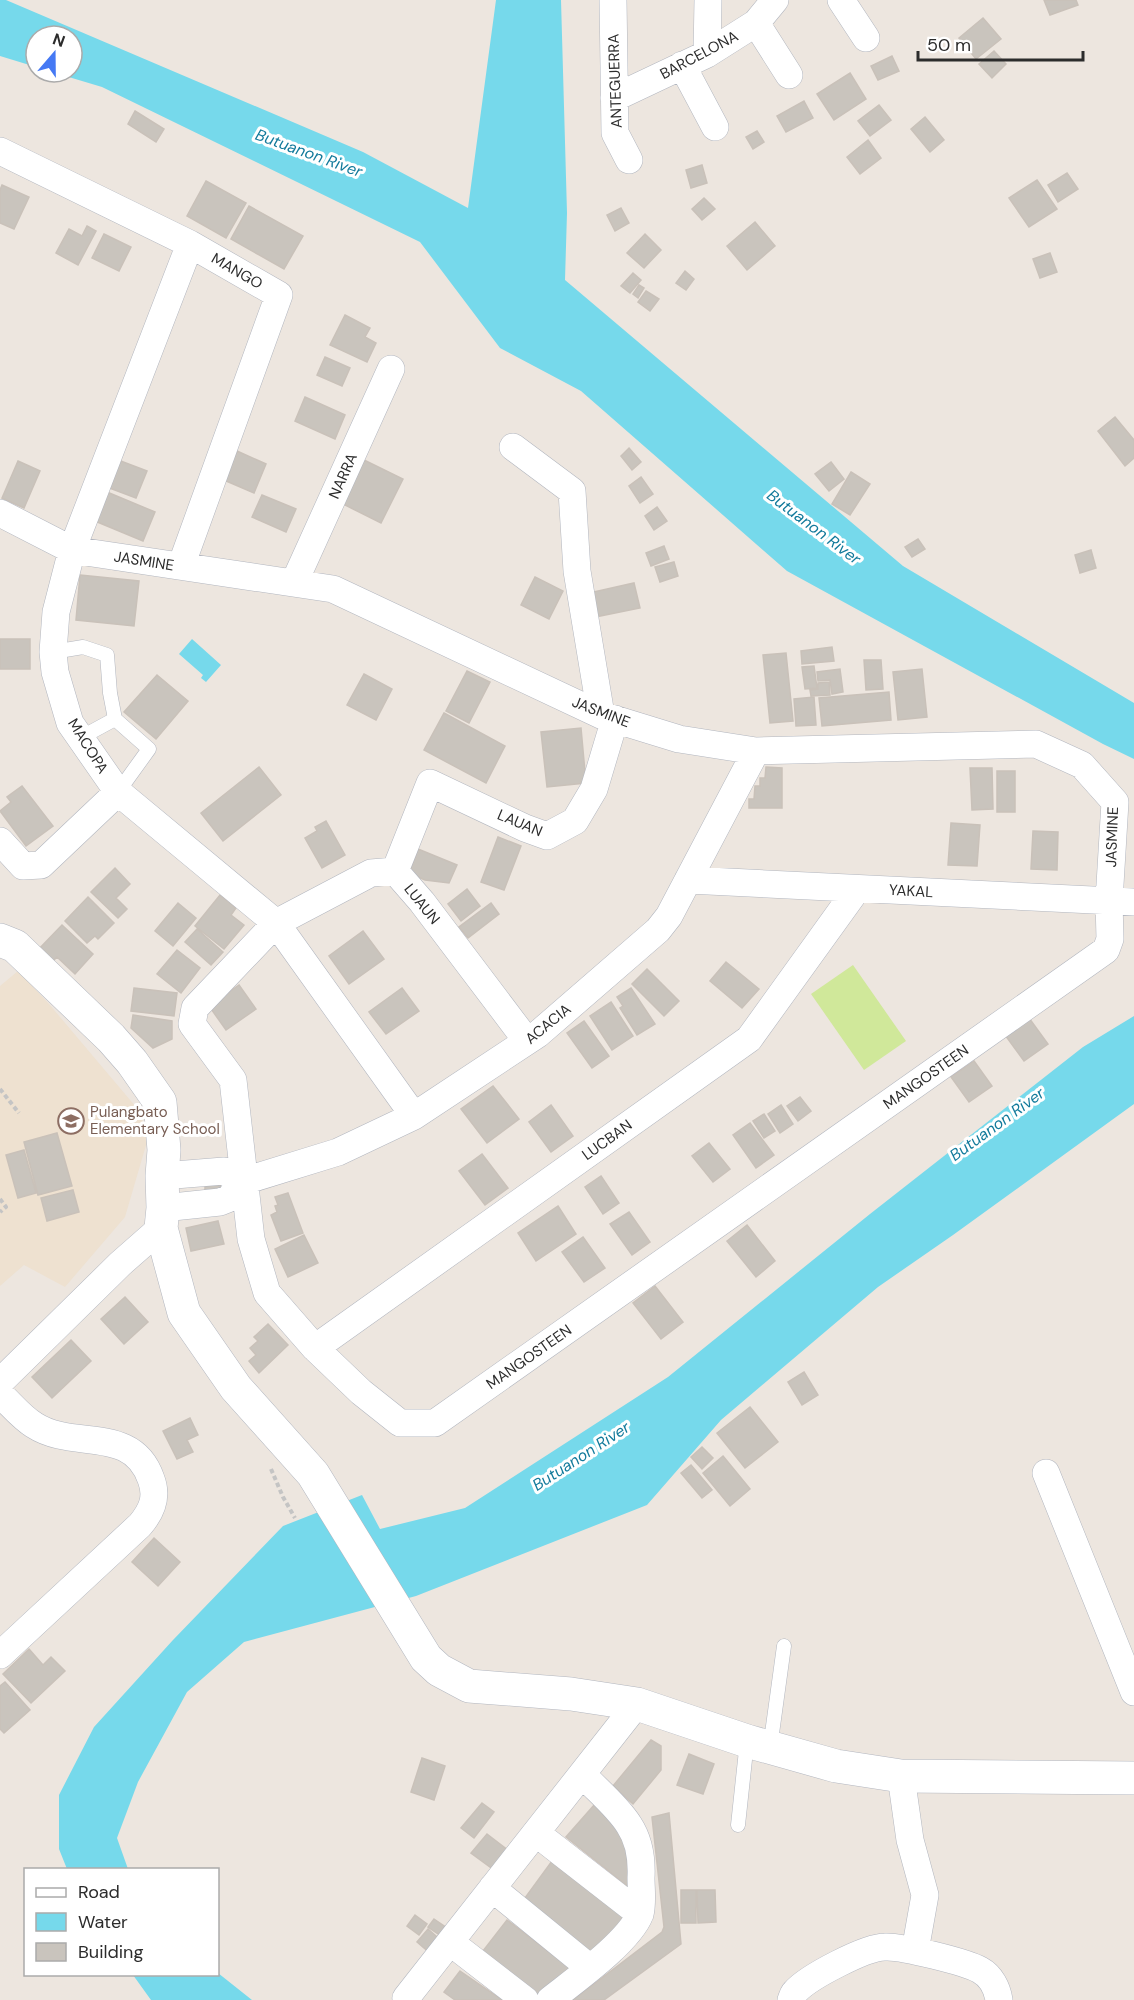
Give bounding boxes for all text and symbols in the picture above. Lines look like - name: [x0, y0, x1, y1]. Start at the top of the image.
- north arrow: [24, 24, 84, 84]
- scale bar: [918, 24, 1083, 62]
- street label: BARCELONA: [656, 26, 742, 84]
- text: N: [50, 29, 68, 52]
- street label: ANTEGUERRA: [603, 33, 627, 129]
- text: 50 m: [927, 33, 971, 57]
- water label: Butuanon River: [253, 124, 366, 182]
- street label: MANGO: [208, 248, 266, 294]
- street label: NARRA: [324, 450, 362, 502]
- water label: Butuanon River: [763, 485, 866, 570]
- street label: JASMINE: [112, 546, 176, 576]
- street label: JASMINE: [569, 692, 633, 732]
- street label: MACOPA: [63, 715, 113, 777]
- street label: LAUAN: [494, 805, 546, 841]
- street label: JASMINE: [1101, 806, 1123, 868]
- street label: LUAUN: [400, 880, 444, 928]
- street label: YAKAL: [888, 880, 934, 902]
- street label: ACACIA: [521, 999, 575, 1049]
- street label: MANGOSTEEN: [879, 1040, 973, 1114]
- water label: Butuanon River: [945, 1082, 1049, 1165]
- place label: Pulangbato Elementary School: [90, 1102, 220, 1139]
- school or university icon: Pulangbato Elementary School: [56, 1106, 86, 1136]
- street label: LUCBAN: [578, 1115, 636, 1165]
- street label: MANGOSTEEN: [482, 1320, 576, 1394]
- water label: Butuanon River: [528, 1416, 635, 1495]
- legend: [24, 1868, 219, 1976]
- text: Road: [78, 1880, 120, 1904]
- text: Water: [78, 1910, 128, 1934]
- text: Building: [78, 1940, 143, 1964]

